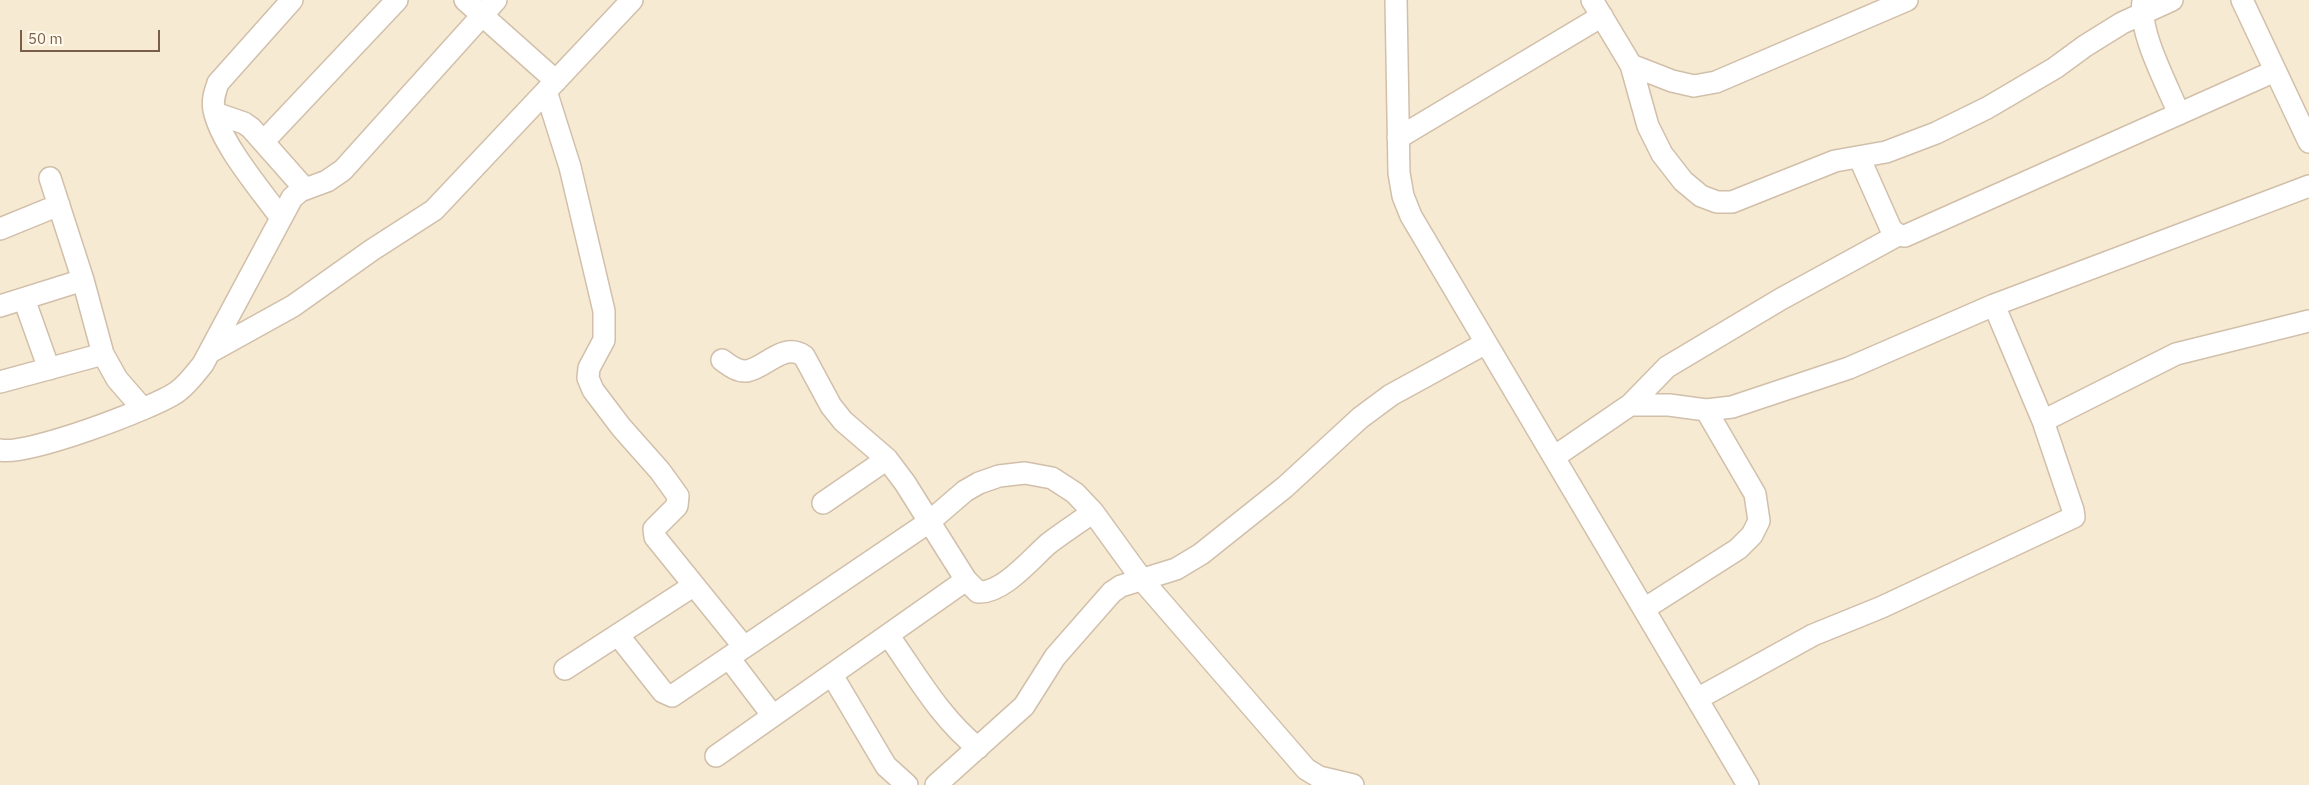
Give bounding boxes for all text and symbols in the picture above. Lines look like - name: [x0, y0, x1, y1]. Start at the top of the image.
- scale bar: [22, 20, 162, 52]
- text: 50 m: [28, 29, 63, 48]

